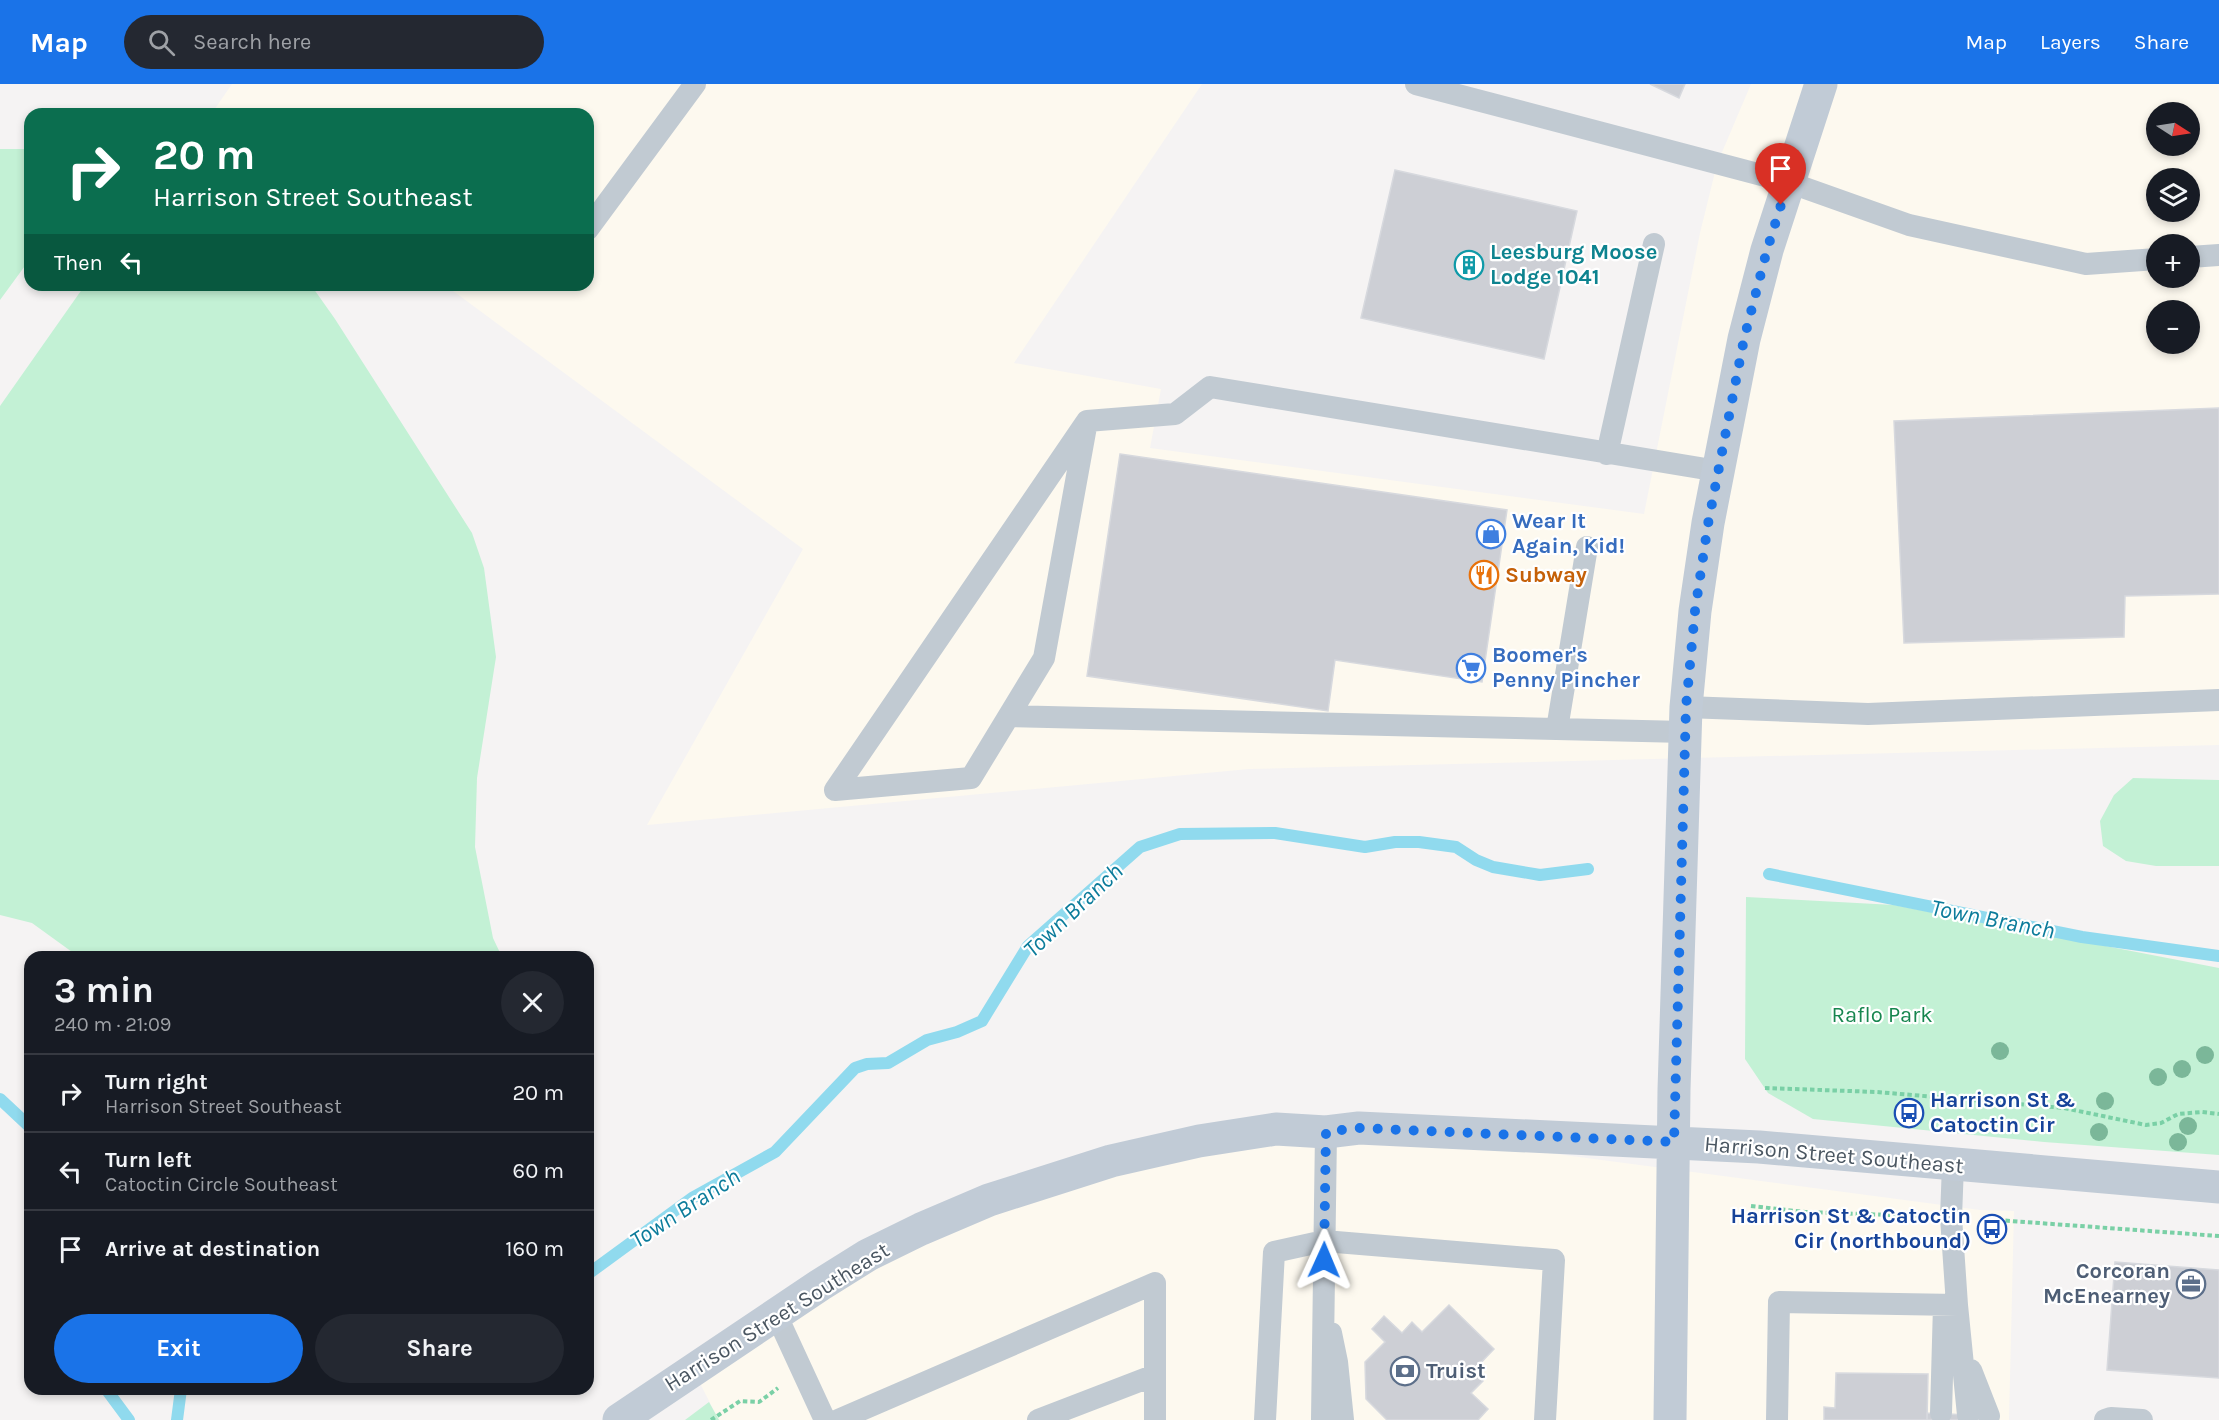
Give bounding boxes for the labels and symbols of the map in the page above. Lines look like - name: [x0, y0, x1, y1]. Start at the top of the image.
- north arrow: [2146, 102, 2200, 156]
- pin: [1755, 143, 1806, 205]
- place label: Leesburg Moose Lodge 1041: [1490, 239, 1657, 290]
- building icon: Leesburg Moose Lodge 1041: [1453, 249, 1485, 281]
- place label: Wear It Again, Kid!: [1512, 508, 1625, 559]
- shop icon: Wear It Again, Kid!: [1475, 518, 1507, 550]
- restaurant icon: Subway: [1468, 559, 1500, 591]
- place label: Subway: [1505, 562, 1587, 588]
- place label: Boomer's Penny Pincher: [1492, 642, 1640, 693]
- supermarket icon: Boomer's Penny Pincher: [1455, 652, 1487, 684]
- water label: Town Branch: [1017, 857, 1129, 963]
- water label: Town Branch: [1929, 893, 2057, 945]
- park label: Raflo Park: [1831, 1002, 1933, 1028]
- place label: Harrison St & Catoctin Cir: [1930, 1087, 2076, 1138]
- bus stop icon: Harrison St & Catoctin Cir: [1893, 1097, 1925, 1129]
- street label: Harrison Street Southeast: [1703, 1131, 1965, 1179]
- water label: Town Branch: [625, 1162, 745, 1254]
- place label: Harrison St & Catoctin Cir (northbound): [1731, 1203, 1971, 1254]
- bus stop icon: Harrison St & Catoctin Cir (northbound): [1976, 1213, 2008, 1245]
- position arrow: [1292, 1228, 1356, 1292]
- street label: Harrison Street Southeast: [660, 1237, 894, 1397]
- place label: Corcoran McEnearney: [2043, 1258, 2170, 1309]
- office icon: Corcoran McEnearney: [2175, 1268, 2207, 1300]
- bank icon: Truist: [1389, 1355, 1421, 1387]
- place label: Truist: [1426, 1358, 1486, 1384]

